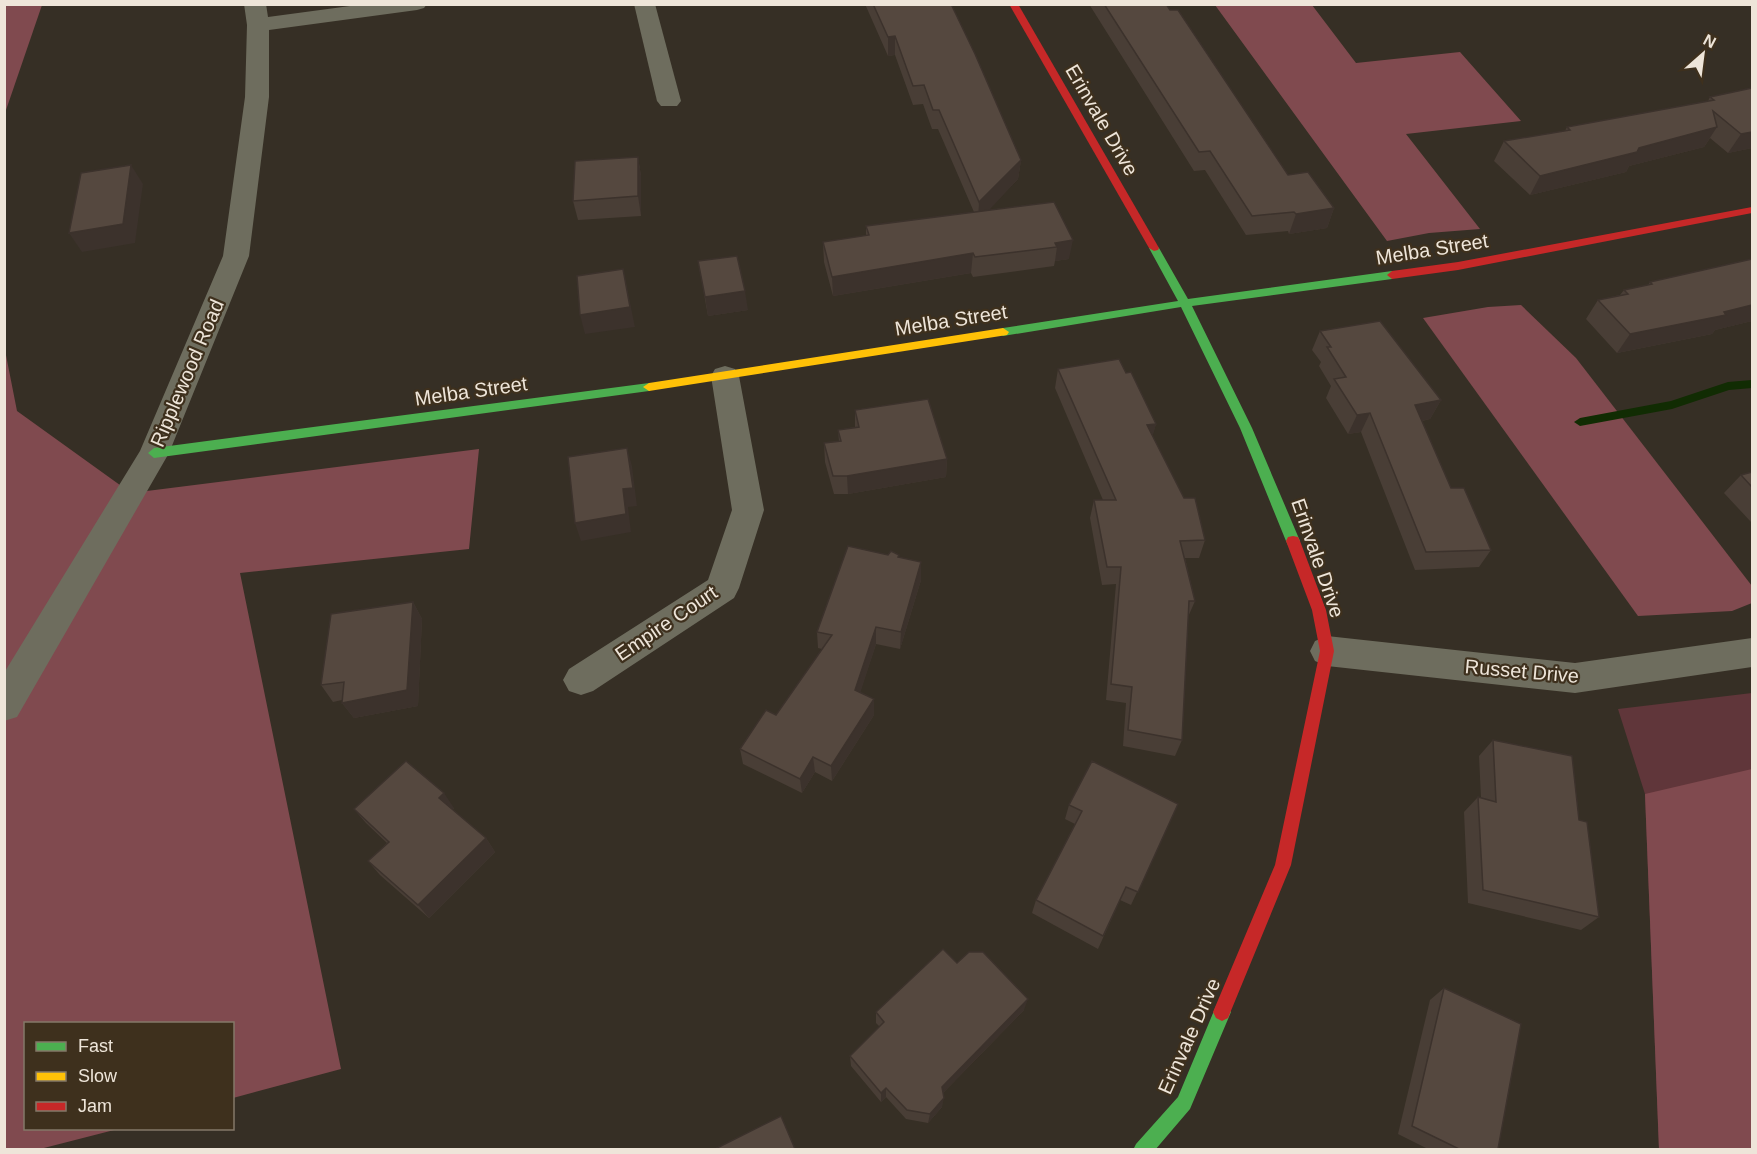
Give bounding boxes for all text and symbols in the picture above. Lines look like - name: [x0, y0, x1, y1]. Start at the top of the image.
- north arrow: [1673, 24, 1733, 84]
- text: N: [1701, 31, 1719, 51]
- street label: Erinvale Drive: [1061, 61, 1143, 179]
- street label: Melba Street: [1374, 229, 1490, 269]
- street label: Ripplewood Road: [146, 296, 228, 450]
- street label: Melba Street: [893, 300, 1009, 340]
- street label: Melba Street: [413, 372, 529, 410]
- street label: Erinvale Drive: [1287, 496, 1349, 620]
- street label: Empire Court: [611, 581, 721, 665]
- street label: Russet Drive: [1464, 655, 1580, 687]
- street label: Erinvale Drive: [1154, 975, 1224, 1097]
- legend: [24, 1022, 234, 1130]
- text: Fast: [78, 1036, 113, 1056]
- text: Slow: [78, 1066, 118, 1086]
- text: Jam: [78, 1096, 112, 1116]

